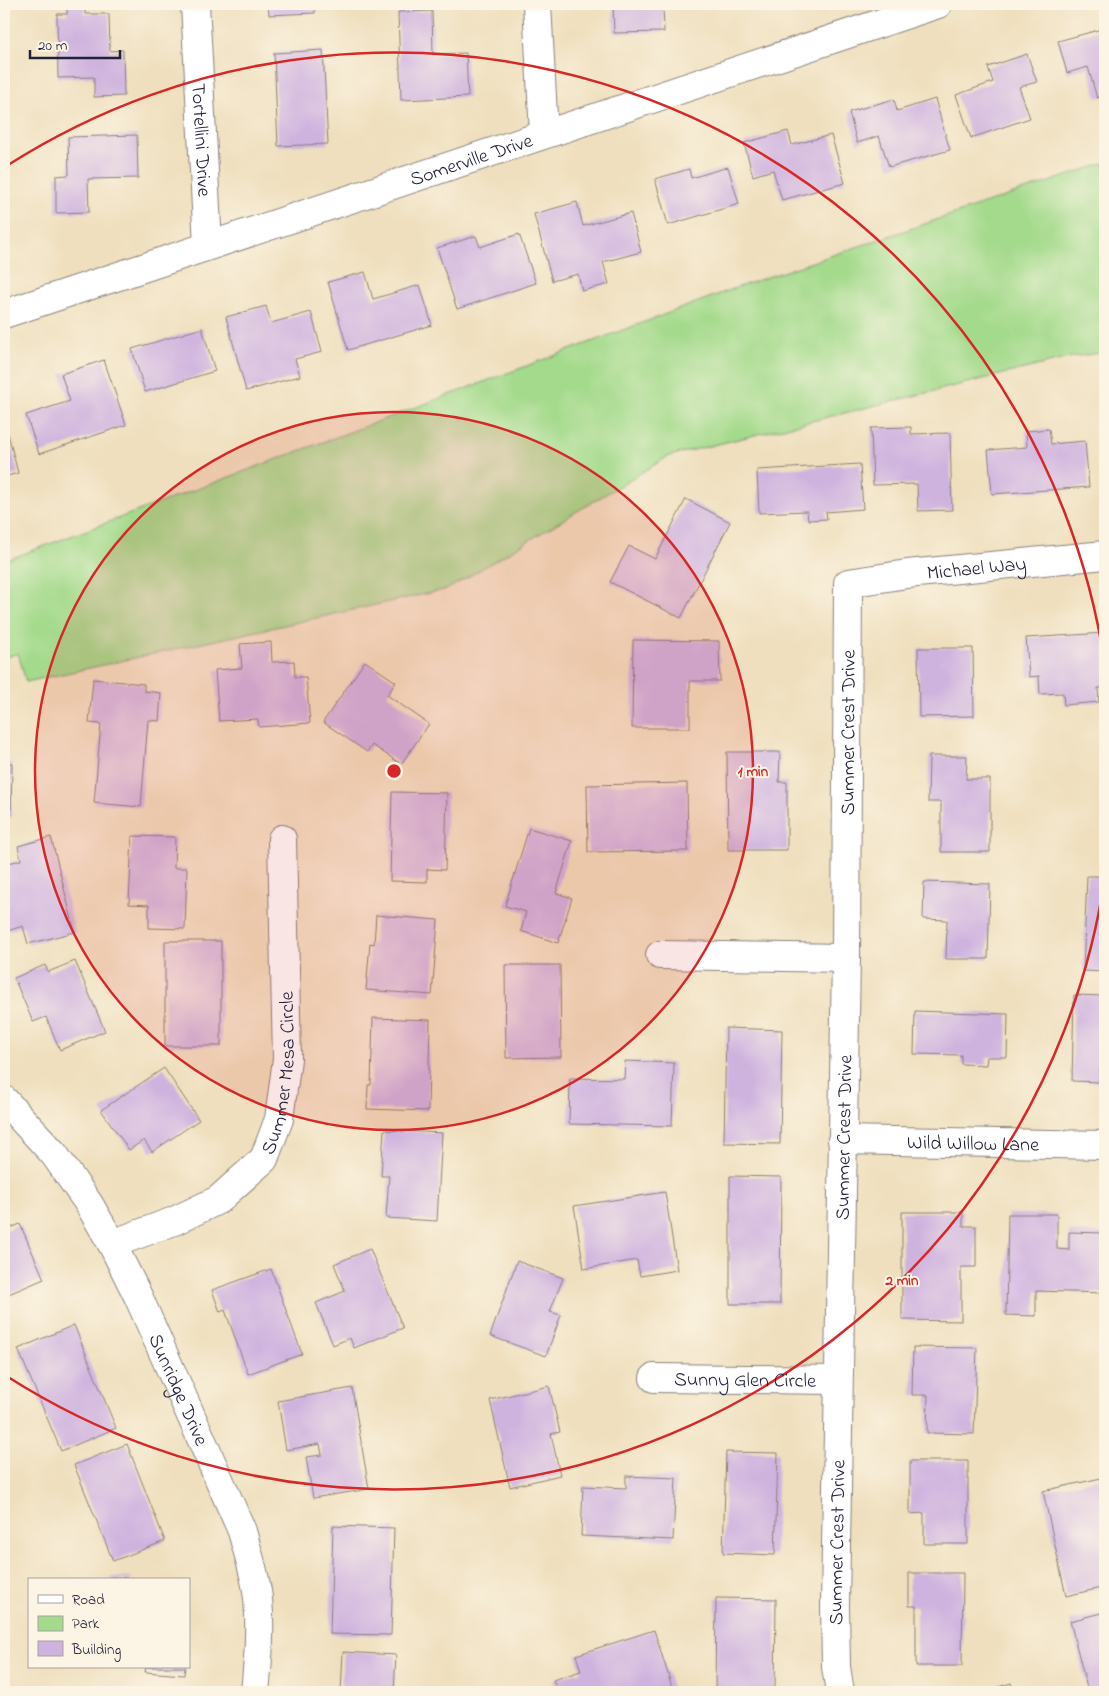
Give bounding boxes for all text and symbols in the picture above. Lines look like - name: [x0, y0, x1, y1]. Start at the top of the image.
- scale bar: [30, 28, 120, 60]
- text: 20 m: [38, 35, 68, 57]
- street label: Tortellini Drive: [182, 82, 217, 197]
- street label: Somerville Drive: [407, 127, 537, 195]
- street label: Michael Way: [926, 551, 1028, 589]
- street label: Summer Crest Drive: [835, 650, 865, 815]
- text: 1 min: [738, 761, 769, 783]
- centre of rings: [385, 762, 403, 780]
- street label: Summer Mesa Circle: [255, 991, 304, 1159]
- street label: Summer Crest Drive: [830, 1054, 861, 1220]
- street label: Wild Willow Lane: [907, 1129, 1039, 1161]
- text: 2 min: [885, 1270, 919, 1292]
- street label: Sunridge Drive: [140, 1330, 215, 1451]
- street label: Sunny Glen Circle: [674, 1366, 816, 1397]
- street label: Summer Crest Drive: [823, 1459, 854, 1625]
- legend: [28, 1578, 190, 1668]
- text: Road: [72, 1589, 105, 1611]
- text: Park: [72, 1613, 100, 1635]
- text: Building: [71, 1639, 121, 1662]

